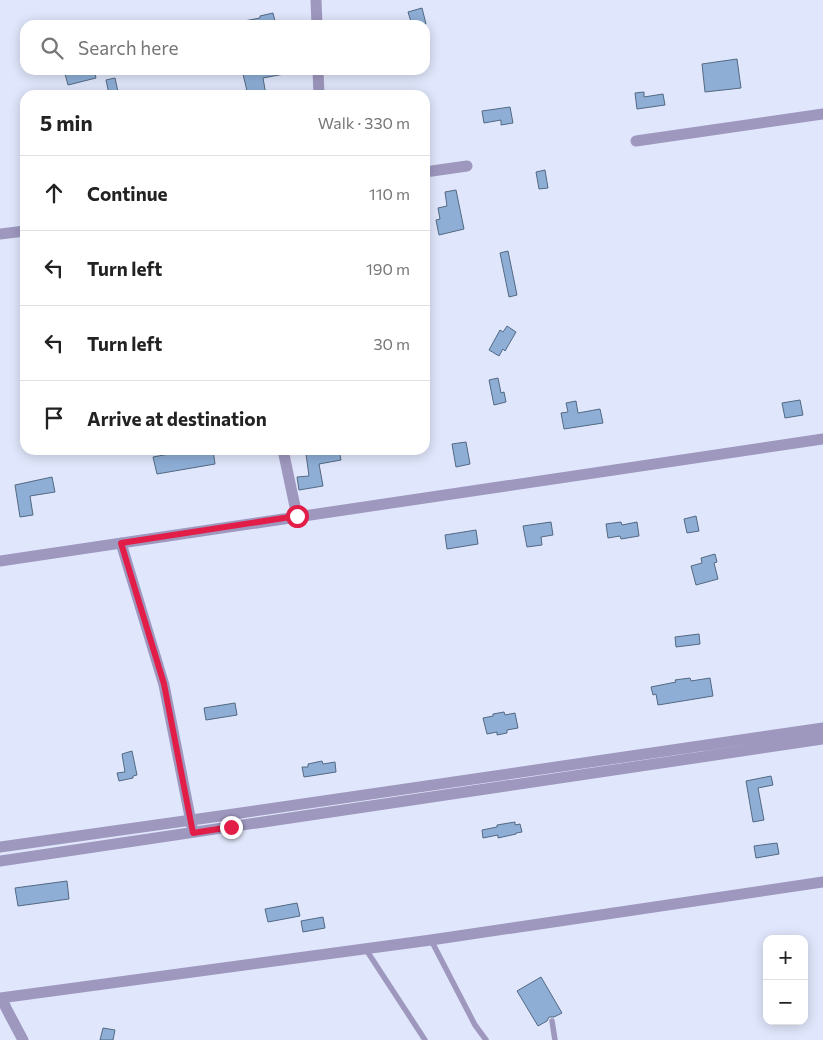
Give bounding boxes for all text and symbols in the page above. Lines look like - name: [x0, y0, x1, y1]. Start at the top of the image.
- search box: [20, 20, 430, 75]
- icon: search: [38, 34, 66, 62]
- text: Search here: [78, 36, 178, 59]
- text: 5 min: [40, 110, 93, 135]
- text: Walk · 330 m: [318, 113, 410, 132]
- icon: ahead: [40, 179, 68, 207]
- text: Continue: [87, 182, 167, 205]
- text: 110 m: [369, 184, 410, 203]
- icon: left: [40, 254, 68, 282]
- text: Turn left: [87, 257, 162, 280]
- text: 190 m: [366, 259, 410, 278]
- icon: left: [40, 329, 68, 357]
- text: Turn left: [87, 332, 162, 355]
- text: 30 m: [373, 334, 410, 353]
- icon: arrive: [40, 404, 68, 432]
- text: Arrive at destination: [87, 407, 267, 430]
- route start: [286, 505, 309, 528]
- route end: [220, 816, 243, 839]
- map controls: [763, 935, 808, 1025]
- button: +: [763, 935, 808, 980]
- button: −: [763, 980, 808, 1025]

